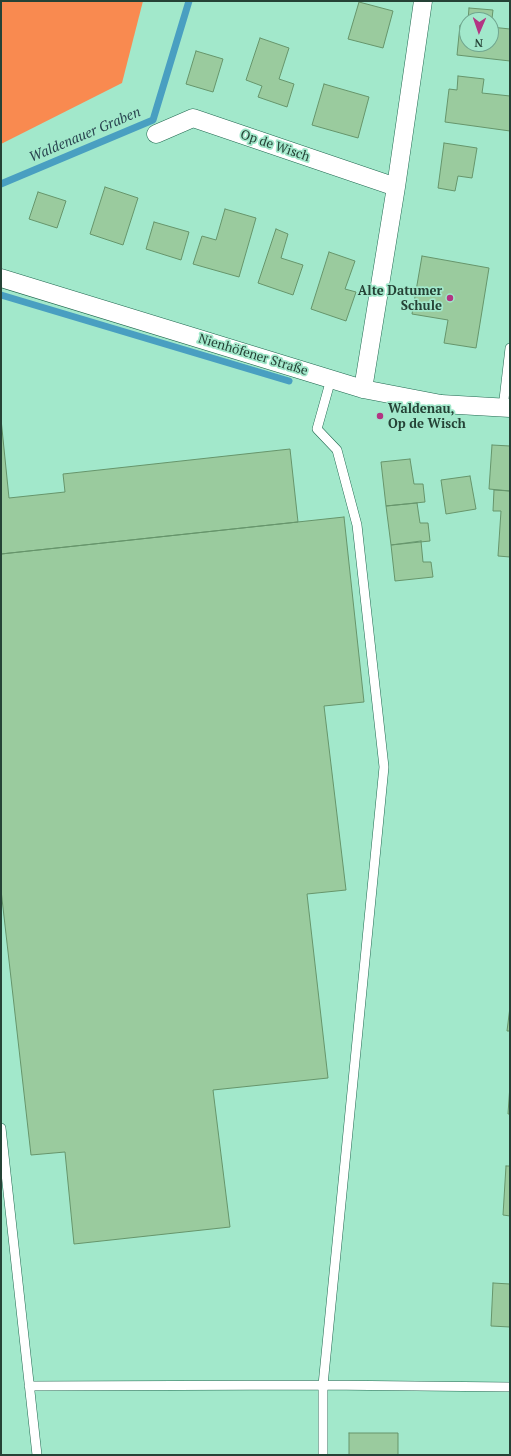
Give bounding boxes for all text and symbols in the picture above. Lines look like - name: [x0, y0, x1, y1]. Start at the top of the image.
- north arrow: [459, 12, 499, 52]
- text: N: [474, 36, 483, 50]
- water label: Waldenauer Graben: [27, 104, 143, 166]
- street label: Op de Wisch: [238, 127, 312, 165]
- place label: Alte Datumer Schule: [358, 283, 442, 314]
- marker: Alte Datumer Schule: [445, 293, 455, 303]
- street label: Nienhöfener Straße: [196, 331, 310, 379]
- place label: Waldenau, Op de Wisch: [388, 401, 466, 432]
- marker: Waldenau, Op de Wisch: [375, 411, 385, 421]

